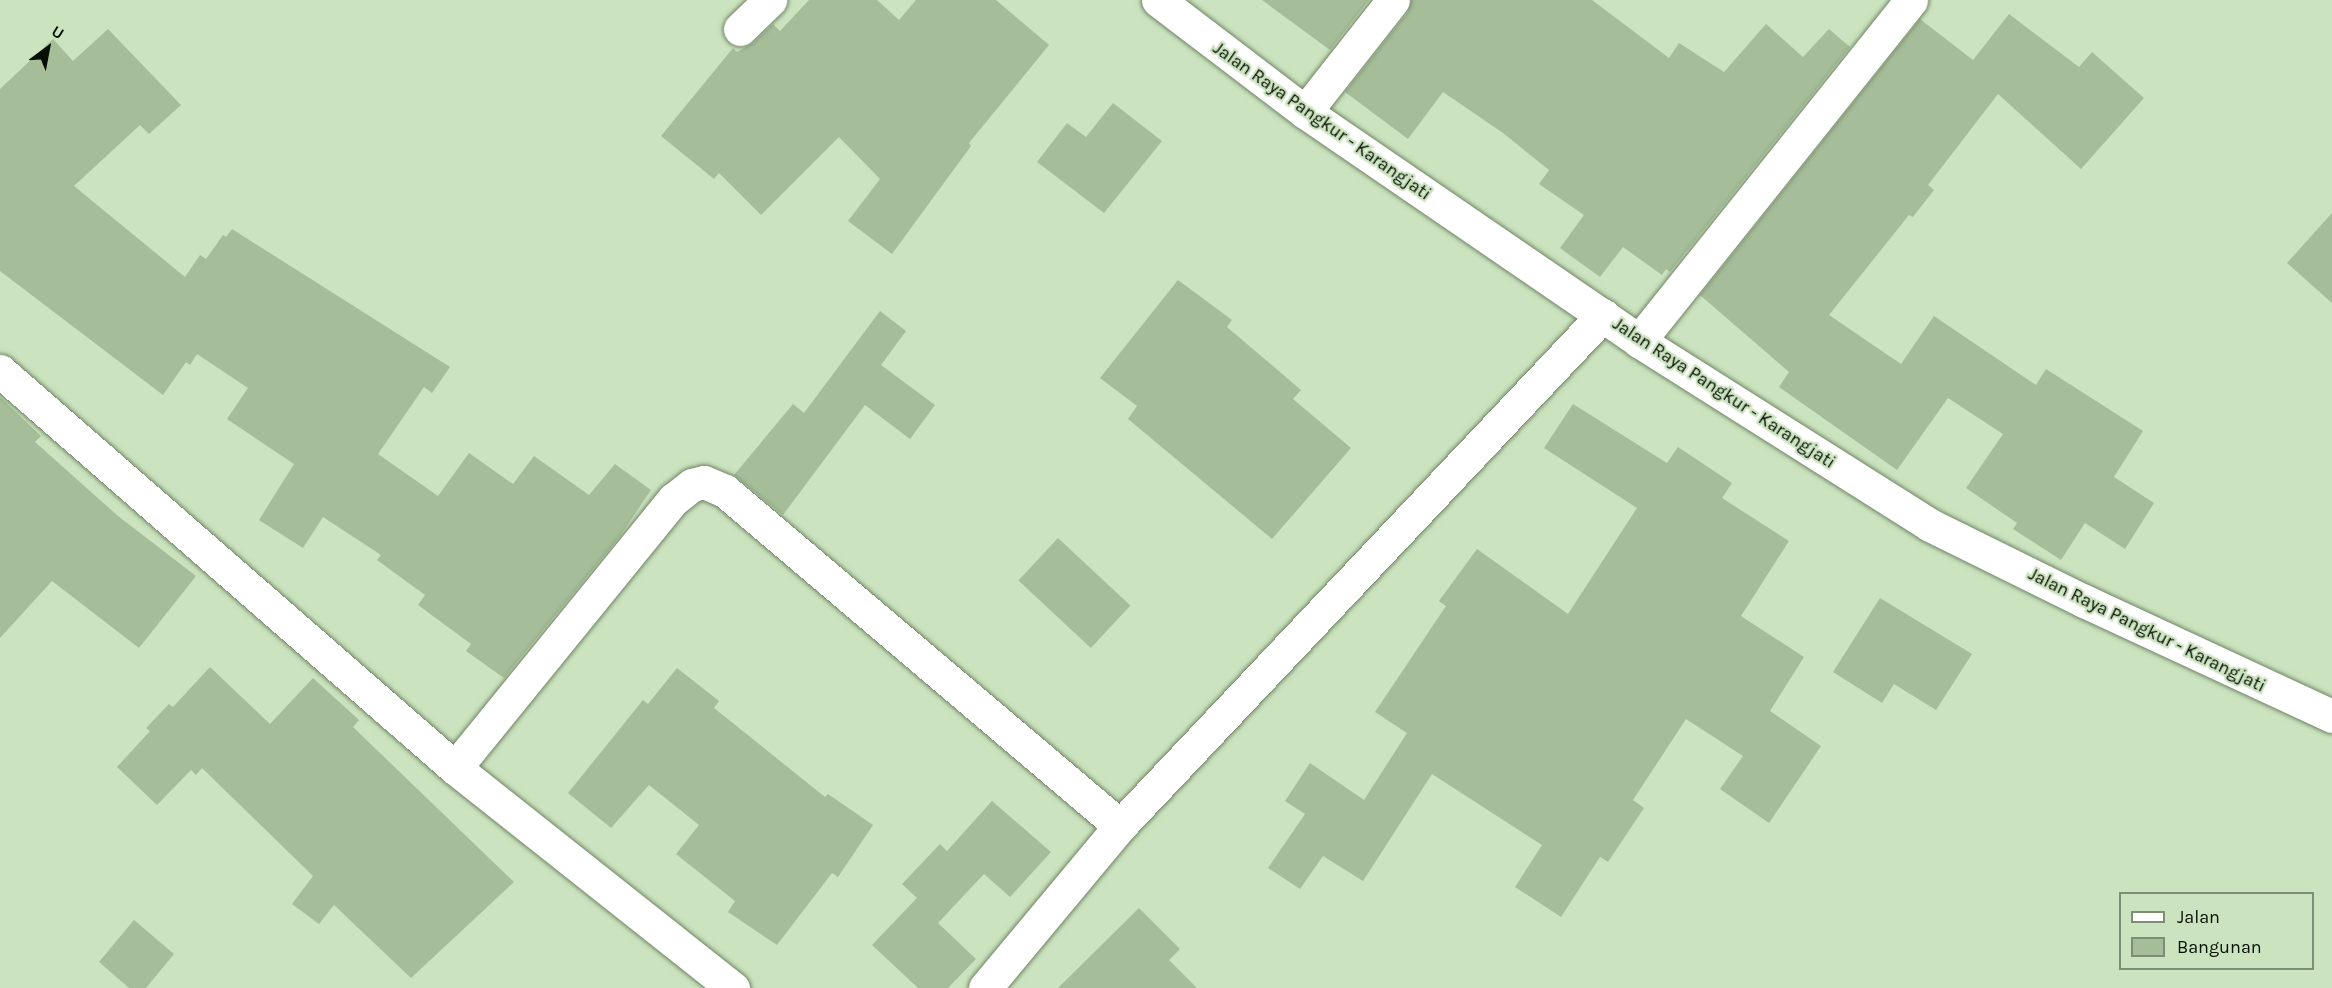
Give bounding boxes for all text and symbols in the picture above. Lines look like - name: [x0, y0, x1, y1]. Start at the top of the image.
- north arrow: [18, 18, 78, 78]
- text: U: [48, 21, 68, 43]
- street label: Jalan Raya Pangkur - Karangjati: [1209, 37, 1435, 205]
- street label: Jalan Raya Pangkur - Karangjati: [1609, 313, 1839, 473]
- street label: Jalan Raya Pangkur - Karangjati: [2025, 563, 2269, 697]
- legend: [2119, 892, 2314, 970]
- text: Jalan: [2177, 906, 2220, 928]
- text: Bangunan: [2177, 936, 2262, 958]

